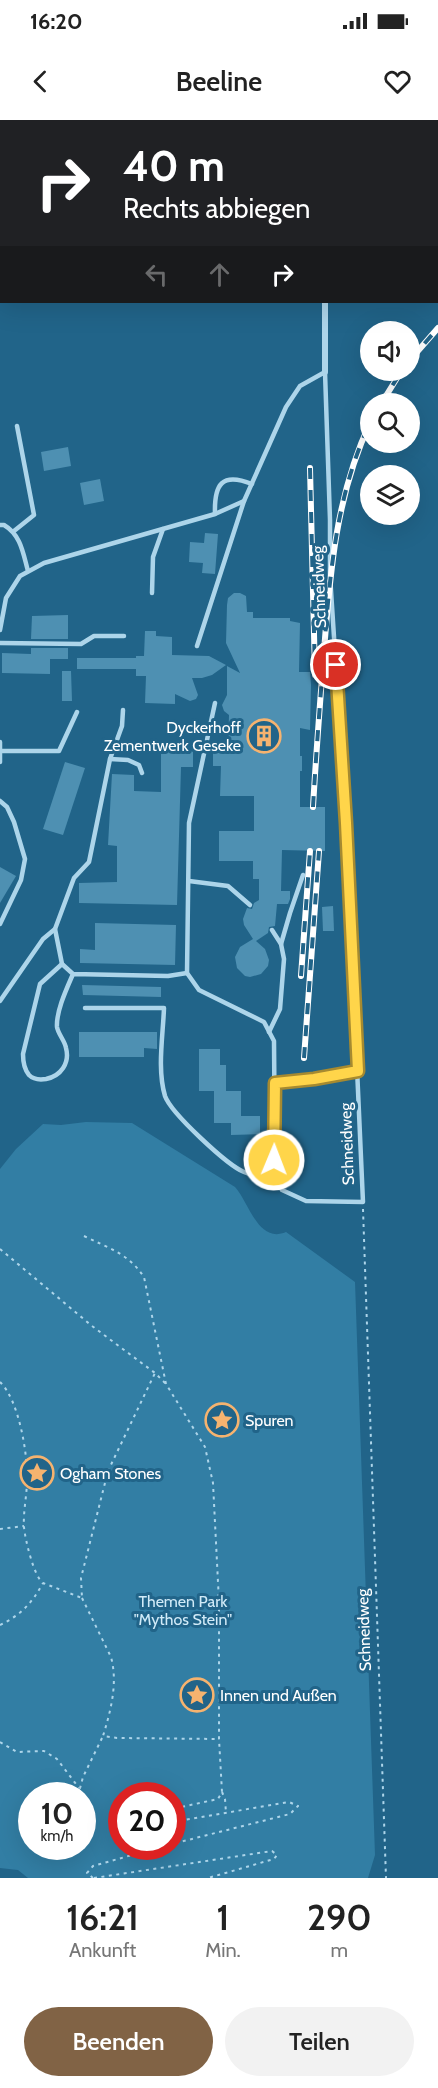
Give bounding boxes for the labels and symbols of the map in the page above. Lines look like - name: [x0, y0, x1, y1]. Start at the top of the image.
- street label: Schneidweg: [308, 544, 330, 628]
- pin: [310, 639, 361, 690]
- place label: Dyckerhoff Zementwerk Geseke: [104, 718, 242, 755]
- building icon: Dyckerhoff Zementwerk Geseke: [246, 718, 282, 754]
- street label: Schneidweg: [336, 1101, 358, 1185]
- position arrow: [242, 1128, 306, 1192]
- place icon: Spuren: [204, 1402, 240, 1438]
- place label: Spuren: [245, 1411, 294, 1430]
- place icon: Ogham Stones: [19, 1455, 55, 1491]
- place label: Ogham Stones: [60, 1464, 162, 1483]
- street label: Schneidweg: [353, 1587, 375, 1671]
- park label: Themen Park "Mythos Stein": [134, 1592, 232, 1629]
- place icon: Innen und Außen: [179, 1677, 215, 1713]
- place label: Innen und Außen: [220, 1686, 337, 1705]
- speed limit sign: 20: [108, 1782, 186, 1860]

